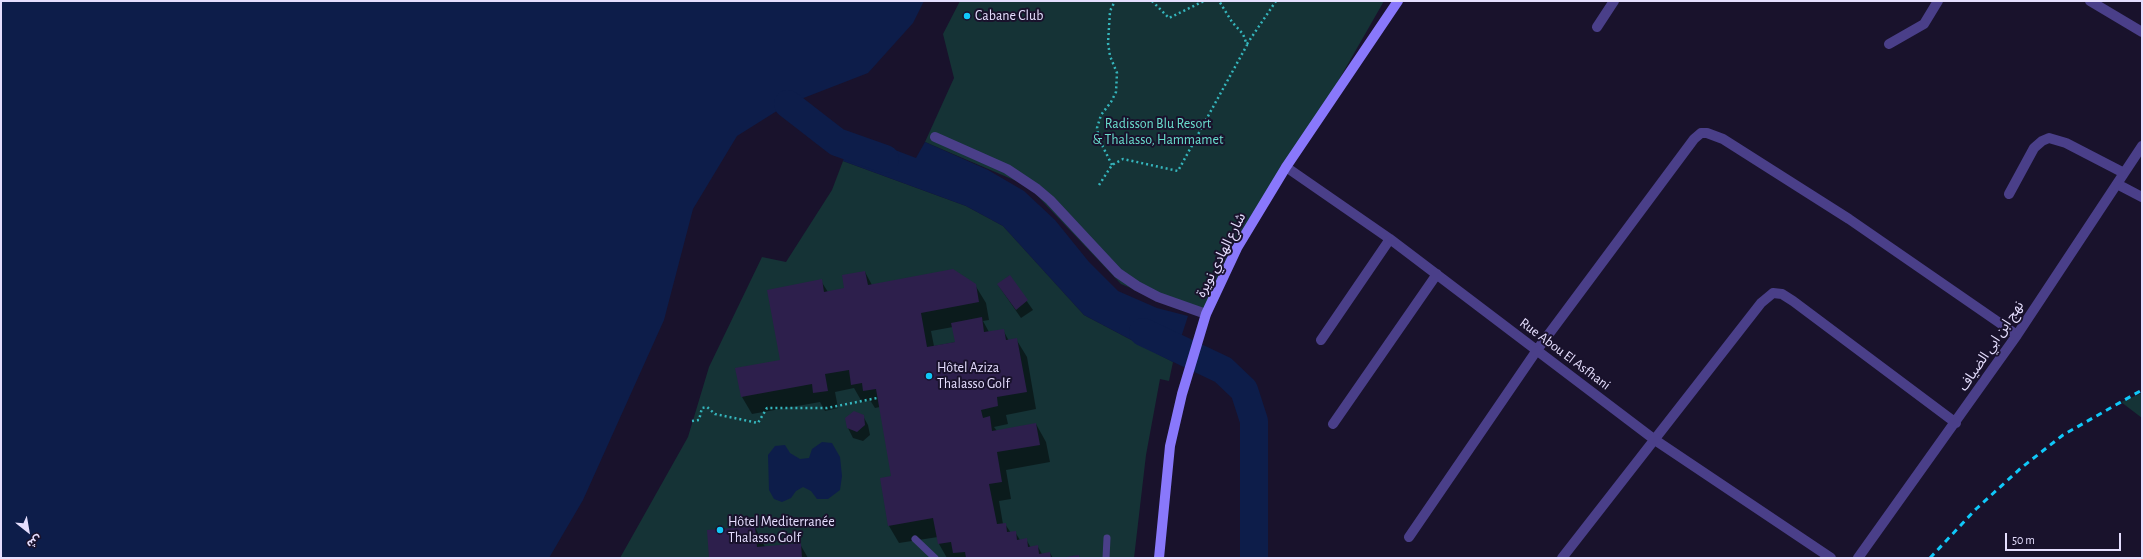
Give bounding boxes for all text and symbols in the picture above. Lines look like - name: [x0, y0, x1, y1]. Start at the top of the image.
- place label: Cabane Club: [975, 8, 1043, 24]
- marker: Cabane Club: [962, 11, 972, 21]
- park label: Radisson Blu Resort & Thalasso, Hammamet: [1093, 116, 1223, 148]
- street label: شارع الهادي نويرة: [1192, 210, 1250, 300]
- street label: نهج ابن ابي الضياف: [1955, 298, 2027, 394]
- street label: Rue Abou El Asfhani: [1516, 314, 1614, 394]
- place label: Hôtel Aziza Thalasso Golf: [937, 360, 1010, 392]
- marker: Hôtel Aziza Thalasso Golf: [924, 371, 934, 381]
- north arrow: [8, 511, 48, 551]
- place label: Hôtel Mediterranée Thalasso Golf: [728, 514, 835, 546]
- marker: Hôtel Mediterranée Thalasso Golf: [715, 525, 725, 535]
- scale bar: [2007, 525, 2123, 551]
- text: ش: [25, 533, 44, 550]
- text: 50 m: [2012, 534, 2035, 546]

